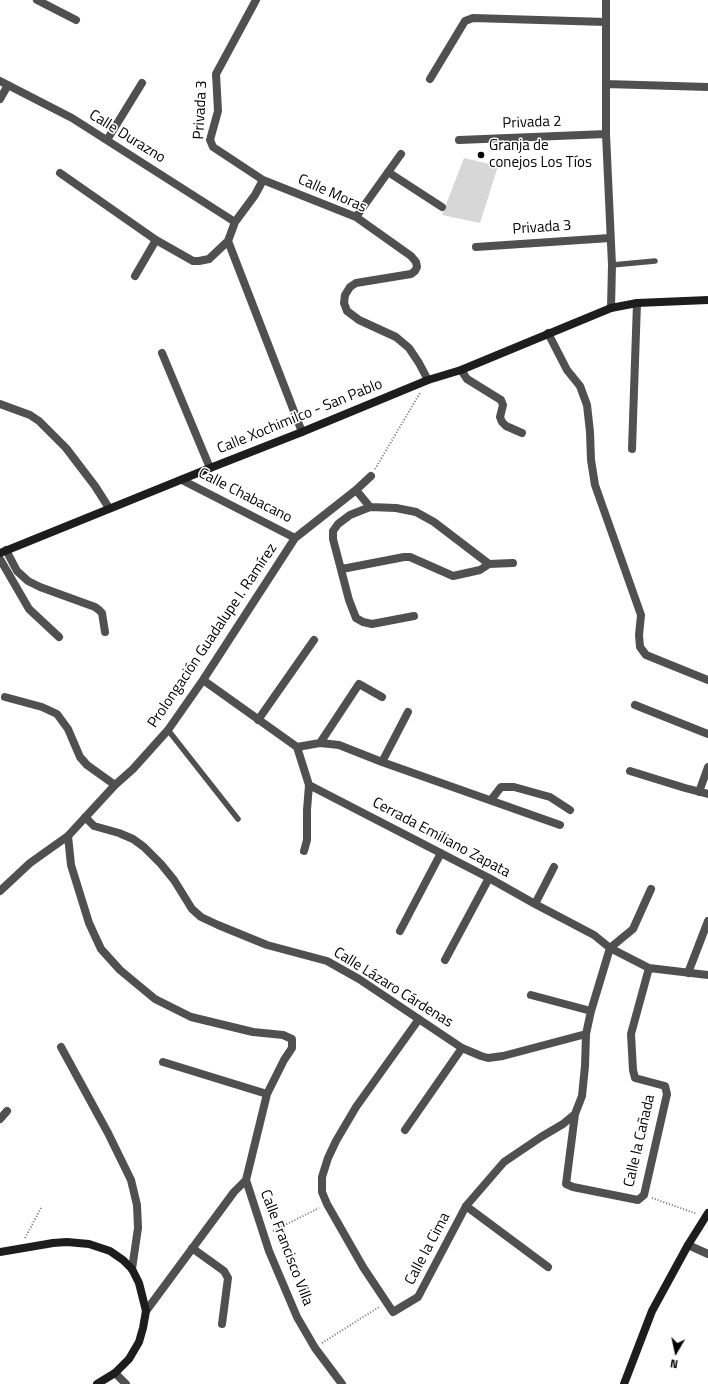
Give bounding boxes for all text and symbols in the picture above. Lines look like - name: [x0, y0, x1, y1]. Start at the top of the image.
- street label: Privada 3: [190, 80, 212, 140]
- street label: Calle Durazno: [85, 106, 169, 168]
- street label: Privada 2: [502, 113, 562, 133]
- place label: Granja de conejos Los Tíos: [489, 137, 592, 172]
- marker: Granja de conejos Los Tíos: [476, 150, 486, 160]
- street label: Calle Moras: [295, 171, 369, 217]
- street label: Privada 3: [512, 217, 572, 239]
- street label: Calle Xochimilco - San Pablo: [215, 376, 385, 458]
- street label: Calle Chabacano: [195, 465, 295, 527]
- street label: Prolongación Guadalupe I. Ramírez: [145, 540, 281, 732]
- street label: Cerrada Emiliano Zapata: [369, 794, 513, 882]
- street label: Calle Lázaro Cárdenas: [330, 944, 456, 1032]
- street label: Calle la Cañada: [621, 1093, 659, 1189]
- street label: Calle Francisco Villa: [256, 1187, 316, 1309]
- street label: Calle la Cima: [401, 1210, 455, 1288]
- north arrow: [656, 1332, 696, 1372]
- text: N: [669, 1355, 679, 1372]

